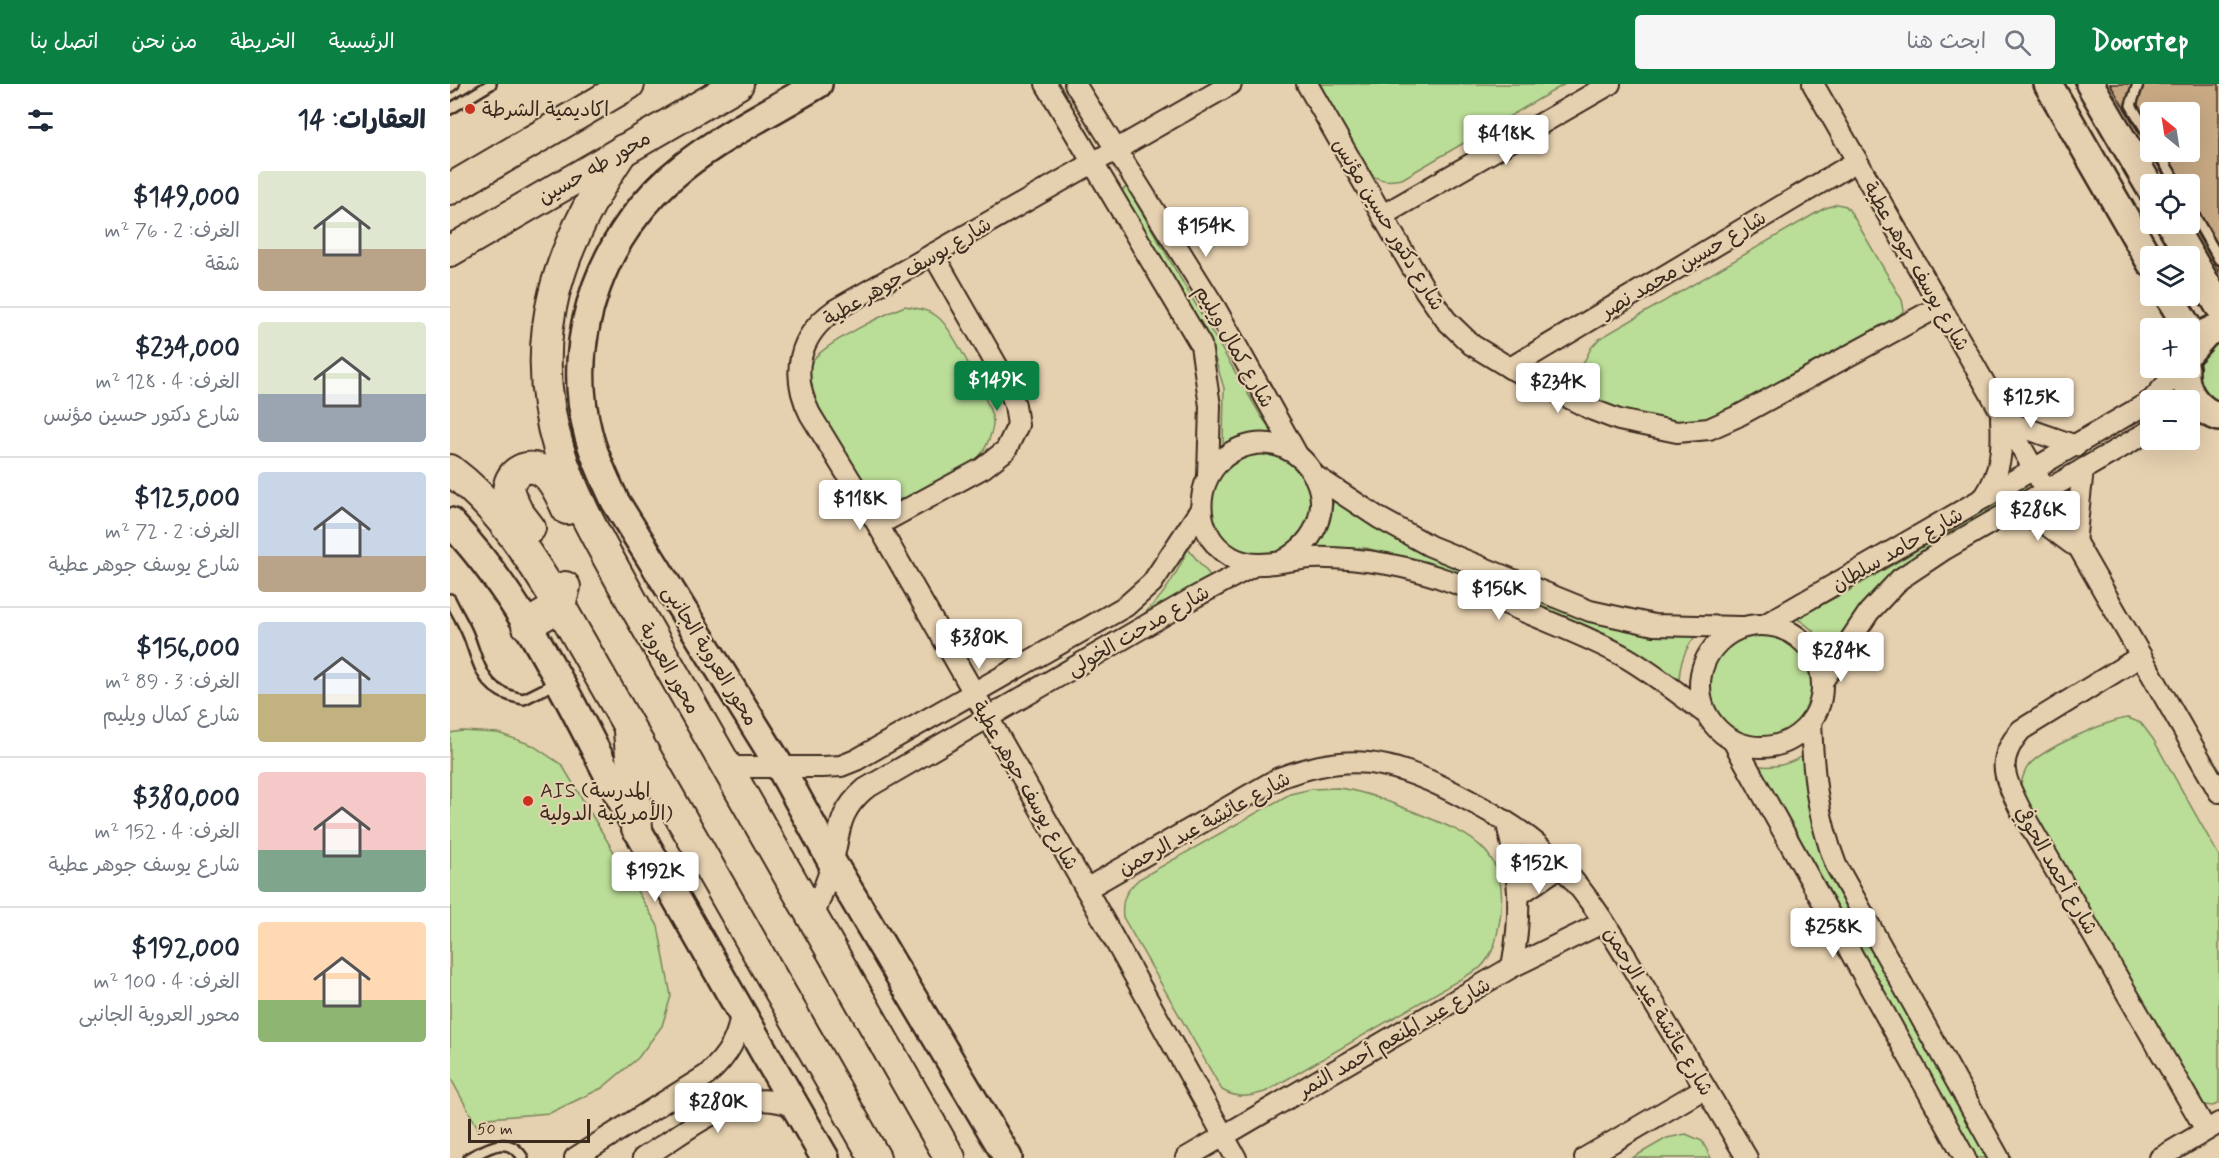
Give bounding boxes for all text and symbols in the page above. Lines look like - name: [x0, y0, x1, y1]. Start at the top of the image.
- search box: [1635, 15, 2055, 69]
- text: Doorstep: [2091, 24, 2189, 61]
- icon: search: [2001, 26, 2034, 59]
- text: اتصل بنا: [30, 28, 98, 56]
- text: من نحن: [131, 28, 197, 56]
- text: الخريطة: [230, 28, 296, 56]
- text: الرئيسية: [329, 28, 395, 56]
- text: ابحث هنا: [1907, 28, 1986, 56]
- place label: اكاديمية الشرطة: [482, 97, 609, 124]
- marker: اكاديمية الشرطة: [463, 102, 477, 116]
- north arrow: [2140, 102, 2200, 162]
- map controls: [2140, 102, 2200, 450]
- icon: filters: [24, 104, 57, 137]
- text: العقارات: 14: [298, 104, 426, 138]
- pin: $418K: [1464, 115, 1548, 166]
- text: $418K: [1478, 121, 1534, 148]
- street label: محور طه حسين: [534, 125, 656, 211]
- street label: شارع دكتور حسين مؤنس: [1325, 134, 1450, 316]
- button: locate: [2140, 174, 2200, 234]
- street label: شارع يوسف جوهر عطية: [1856, 177, 1975, 356]
- text: $149,000: [133, 181, 240, 215]
- icon: home: [306, 195, 378, 267]
- street label: شارع حسين محمد نصر: [1594, 205, 1772, 327]
- pin: $154K: [1164, 207, 1248, 258]
- street label: شارع يوسف جوهر عطية: [819, 211, 997, 333]
- text: $154K: [1177, 213, 1235, 240]
- text: الغرف: 2 · 76 m²: [105, 218, 240, 245]
- button: layers: [2140, 246, 2200, 306]
- text: شقة: [205, 251, 240, 278]
- street label: شارع كمال ويليم: [1188, 280, 1280, 413]
- button: +: [2140, 318, 2200, 378]
- text: $234,000: [135, 332, 240, 366]
- icon: home: [306, 346, 378, 418]
- pin: $149K: [955, 361, 1039, 412]
- pin: $234K: [1516, 363, 1600, 414]
- text: $149K: [968, 367, 1026, 394]
- text: الغرف: 4 · 128 m²: [96, 369, 240, 396]
- text: $234K: [1530, 369, 1586, 396]
- pin: $125K: [1989, 378, 2073, 429]
- text: $125K: [2003, 384, 2059, 411]
- button: −: [2140, 390, 2200, 450]
- text: شارع دكتور حسين مؤنس: [43, 402, 240, 429]
- pin: $118K: [818, 480, 902, 531]
- text: $125,000: [134, 482, 240, 516]
- text: $118K: [833, 486, 887, 513]
- pin: $286K: [1996, 491, 2080, 542]
- icon: home: [306, 496, 378, 568]
- text: $286K: [2010, 497, 2066, 524]
- street label: شارع حامد سلطان: [1827, 502, 1968, 599]
- text: الغرف: 2 · 72 m²: [105, 519, 240, 546]
- text: شارع يوسف جوهر عطية: [48, 552, 240, 579]
- pin: $156K: [1457, 570, 1541, 621]
- text: $156K: [1472, 576, 1526, 603]
- street label: محور العروبة الجانبى: [658, 580, 764, 730]
- street label: شارع مدحت الخولى: [1063, 580, 1215, 683]
- street label: محور العروبة: [634, 618, 706, 718]
- pin: $380K: [937, 619, 1021, 670]
- text: $380K: [950, 625, 1008, 652]
- text: $156,000: [136, 632, 240, 666]
- pin: $284K: [1799, 632, 1883, 683]
- text: $284K: [1812, 638, 1870, 665]
- icon: home: [306, 646, 378, 718]
- text: الغرف: 3 · 89 m²: [105, 669, 240, 696]
- street label: شارع يوسف جوهر عطية: [965, 696, 1084, 875]
- text: شارع كمال ويليم: [102, 702, 240, 729]
- street label: شارع عائشة عبد الرحمن: [1114, 766, 1296, 883]
- place label: AIS (المدرسة الأمريكية الدولية): [540, 778, 673, 828]
- text: $380,000: [132, 782, 240, 816]
- marker: AIS (المدرسة الأمريكية الدولية): [521, 794, 535, 808]
- icon: home: [306, 796, 378, 868]
- street label: شارع أحمد الحوفي: [2008, 801, 2104, 940]
- text: الغرف: 4 · 152 m²: [94, 819, 240, 846]
- pin: $152K: [1497, 844, 1581, 895]
- text: $152K: [1510, 850, 1568, 877]
- text: شارع يوسف جوهر عطية: [48, 852, 240, 879]
- pin: $192K: [613, 852, 697, 903]
- text: $192K: [626, 858, 684, 885]
- pin: $258K: [1791, 908, 1875, 959]
- text: $258K: [1804, 914, 1862, 941]
- street label: شارع عائشة عبد الرحمن: [1596, 922, 1719, 1101]
- text: $192,000: [131, 932, 240, 966]
- icon: home: [306, 946, 378, 1018]
- text: الغرف: 4 · 100 m²: [94, 969, 240, 996]
- street label: شارع عبد المنعم أحمد النمر: [1292, 972, 1496, 1105]
- text: محور العروبة الجانبى: [78, 1002, 240, 1029]
- pin: $280K: [676, 1083, 760, 1134]
- text: $280K: [689, 1089, 747, 1116]
- scale bar: [468, 1116, 590, 1144]
- text: 50 m: [477, 1119, 513, 1140]

